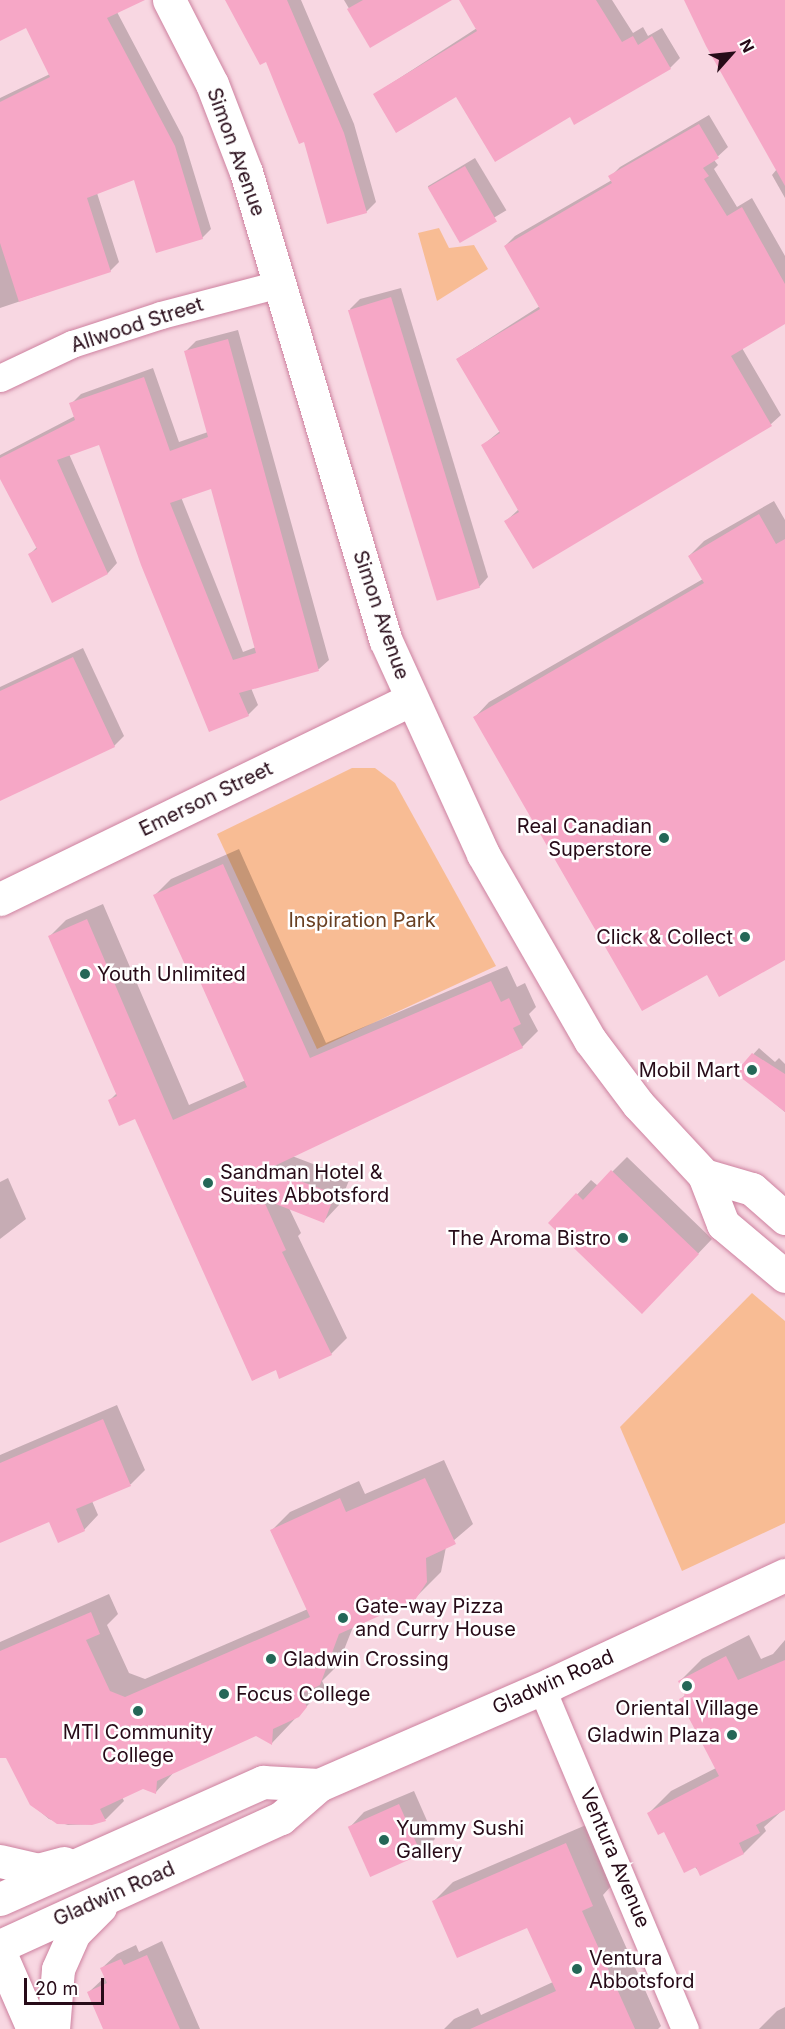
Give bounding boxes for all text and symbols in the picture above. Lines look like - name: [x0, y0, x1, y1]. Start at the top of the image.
- north arrow: [701, 24, 761, 84]
- text: N: [735, 36, 759, 56]
- street label: Simon Avenue: [202, 85, 270, 219]
- street label: Allwood Street: [68, 292, 206, 358]
- street label: Simon Avenue: [348, 547, 414, 683]
- street label: Emerson Street: [136, 756, 276, 842]
- place label: Real Canadian Superstore: [517, 814, 652, 861]
- marker: Real Canadian Superstore: [657, 831, 671, 845]
- park label: Inspiration Park: [288, 908, 436, 932]
- place label: Click & Collect: [596, 925, 733, 949]
- marker: Click & Collect: [738, 930, 752, 944]
- place label: Youth Unlimited: [97, 962, 246, 986]
- marker: Youth Unlimited: [78, 967, 92, 981]
- place label: Mobil Mart: [639, 1058, 740, 1082]
- marker: Mobil Mart: [745, 1063, 759, 1077]
- place label: Sandman Hotel & Suites Abbotsford: [220, 1160, 389, 1207]
- marker: Sandman Hotel & Suites Abbotsford: [201, 1176, 215, 1190]
- place label: The Aroma Bistro: [447, 1226, 611, 1250]
- marker: The Aroma Bistro: [616, 1231, 630, 1245]
- place label: Gate-way Pizza and Curry House: [355, 1594, 516, 1641]
- marker: Gate-way Pizza and Curry House: [336, 1611, 350, 1625]
- street label: Gladwin Road: [489, 1645, 617, 1719]
- place label: Gladwin Crossing: [283, 1647, 449, 1671]
- marker: Gladwin Crossing: [264, 1652, 278, 1666]
- marker: Oriental Village: [680, 1679, 694, 1693]
- place label: Focus College: [236, 1682, 370, 1706]
- marker: Focus College: [217, 1687, 231, 1701]
- place label: Oriental Village: [615, 1696, 759, 1720]
- marker: MTI Community College: [131, 1704, 145, 1718]
- place label: MTI Community College: [63, 1720, 213, 1767]
- place label: Gladwin Plaza: [587, 1723, 720, 1747]
- marker: Gladwin Plaza: [725, 1728, 739, 1742]
- street label: Ventura Avenue: [575, 1785, 655, 1931]
- place label: Yummy Sushi Gallery: [396, 1816, 524, 1863]
- marker: Yummy Sushi Gallery: [377, 1833, 391, 1847]
- street label: Gladwin Road: [50, 1857, 178, 1931]
- place label: Ventura Abbotsford: [589, 1946, 694, 1993]
- marker: Ventura Abbotsford: [570, 1962, 584, 1976]
- scale bar: [27, 1966, 106, 2004]
- text: 20 m: [35, 1978, 78, 1999]

